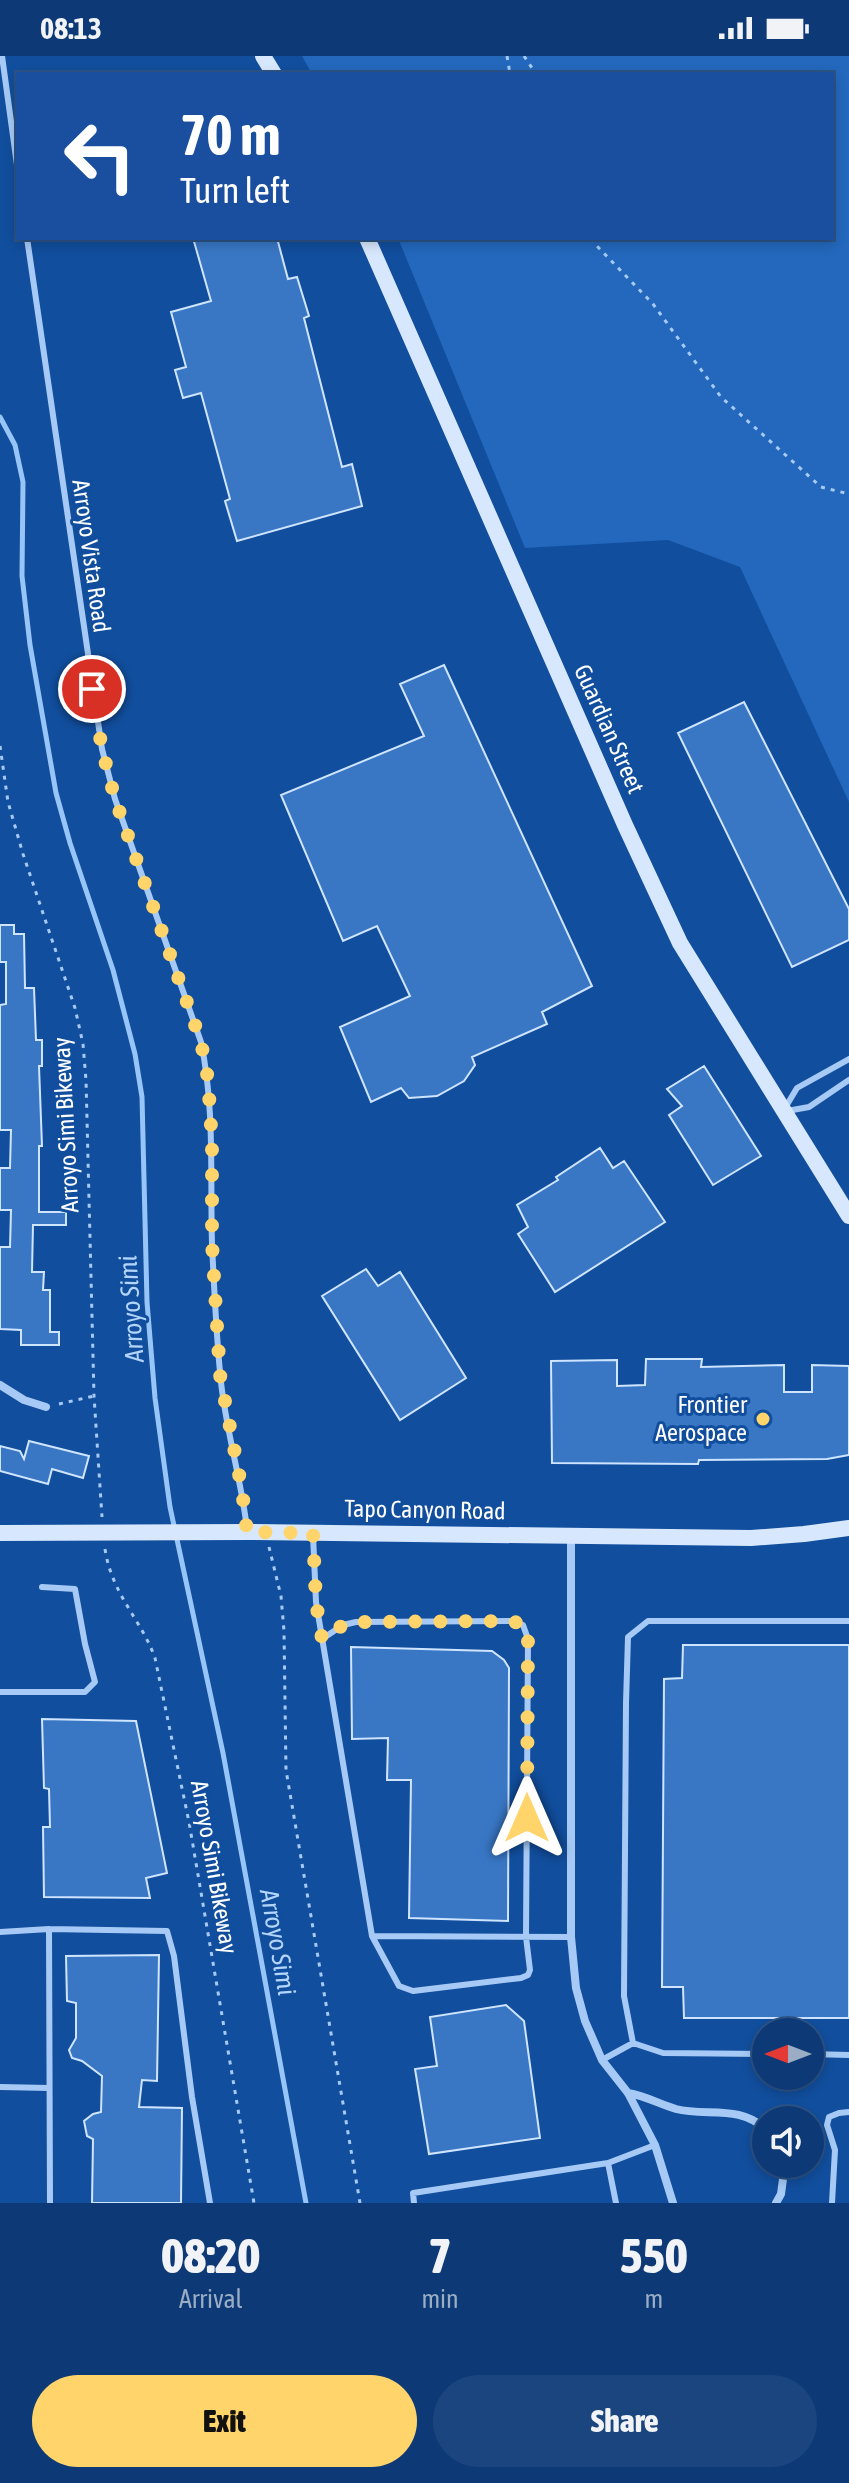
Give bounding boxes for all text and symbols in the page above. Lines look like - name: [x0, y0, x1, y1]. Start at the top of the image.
- text: 08:13: [40, 11, 102, 45]
- text: 70 m: [180, 103, 281, 167]
- icon: left: [48, 104, 152, 208]
- text: Turn left: [180, 169, 290, 211]
- street label: Arroyo Vista Road: [67, 478, 116, 634]
- pin: [58, 655, 126, 723]
- street label: Guardian Street: [569, 660, 650, 797]
- icon: arrive: [70, 667, 114, 711]
- street label: Arroyo Simi Bikeway: [47, 1037, 84, 1213]
- water label: Arroyo Simi: [112, 1255, 150, 1364]
- place label: Frontier Aerospace: [655, 1391, 748, 1446]
- marker: Frontier Aerospace: [754, 1410, 772, 1428]
- street label: Tapo Canyon Road: [344, 1495, 506, 1524]
- position arrow: [485, 1776, 569, 1860]
- street label: Arroyo Simi Bikeway: [186, 1778, 243, 1956]
- water label: Arroyo Simi: [254, 1886, 302, 1997]
- north arrow: [752, 2018, 824, 2090]
- map controls: [752, 2018, 824, 2178]
- button: sound: [752, 2106, 824, 2178]
- text: 08:20: [161, 2228, 260, 2283]
- text: 7: [429, 2228, 451, 2283]
- text: 550: [620, 2228, 688, 2283]
- text: Arrival: [179, 2284, 242, 2314]
- text: min: [421, 2284, 459, 2314]
- text: m: [644, 2284, 663, 2314]
- button: Exit: [32, 2375, 417, 2467]
- button: Share: [433, 2375, 817, 2467]

